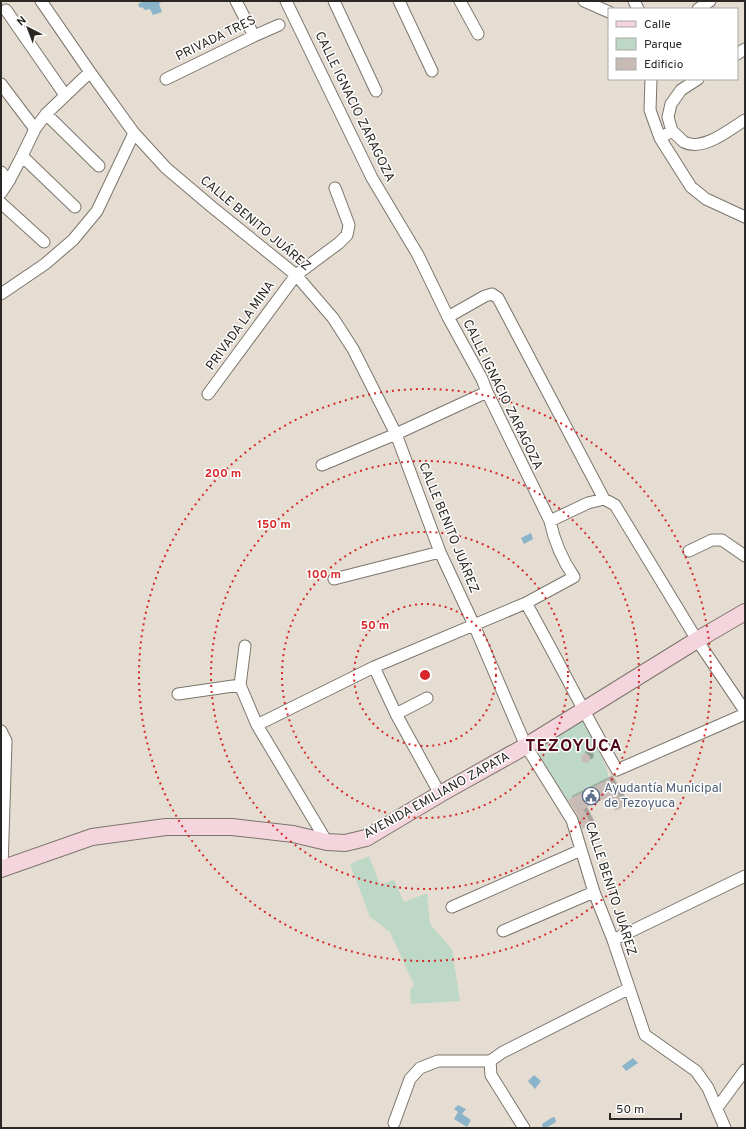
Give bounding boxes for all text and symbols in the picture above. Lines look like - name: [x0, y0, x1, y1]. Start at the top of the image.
- north arrow: [8, 8, 48, 48]
- legend: [608, 8, 738, 80]
- text: N: [14, 13, 30, 29]
- street label: PRIVADA TRES: [173, 13, 259, 65]
- text: Calle: [644, 17, 671, 33]
- street label: CALLE IGNACIO ZARAGOZA: [311, 29, 398, 185]
- text: Parque: [644, 37, 682, 53]
- text: Edificio: [644, 57, 684, 73]
- street label: CALLE BENITO JUÁREZ: [196, 171, 315, 275]
- street label: PRIVADA LA MINA: [203, 278, 279, 374]
- street label: CALLE IGNACIO ZARAGOZA: [459, 317, 546, 473]
- street label: CALLE BENITO JUÁREZ: [414, 460, 483, 596]
- text: 200 m: [205, 466, 241, 482]
- text: 150 m: [257, 517, 291, 533]
- text: 100 m: [307, 567, 341, 583]
- text: 50 m: [361, 618, 389, 634]
- centre of rings: [418, 668, 432, 682]
- district label: TEZOYUCA: [525, 736, 623, 758]
- street label: AVENIDA EMILIANO ZAPATA: [361, 749, 513, 843]
- place label: Ayudantía Municipal de Tezoyuca: [604, 781, 722, 812]
- public building icon: Ayudantía Municipal de Tezoyuca: [581, 786, 601, 806]
- street label: CALLE BENITO JUÁREZ: [581, 820, 641, 958]
- scale bar: [610, 1095, 681, 1121]
- text: 50 m: [616, 1102, 644, 1118]

